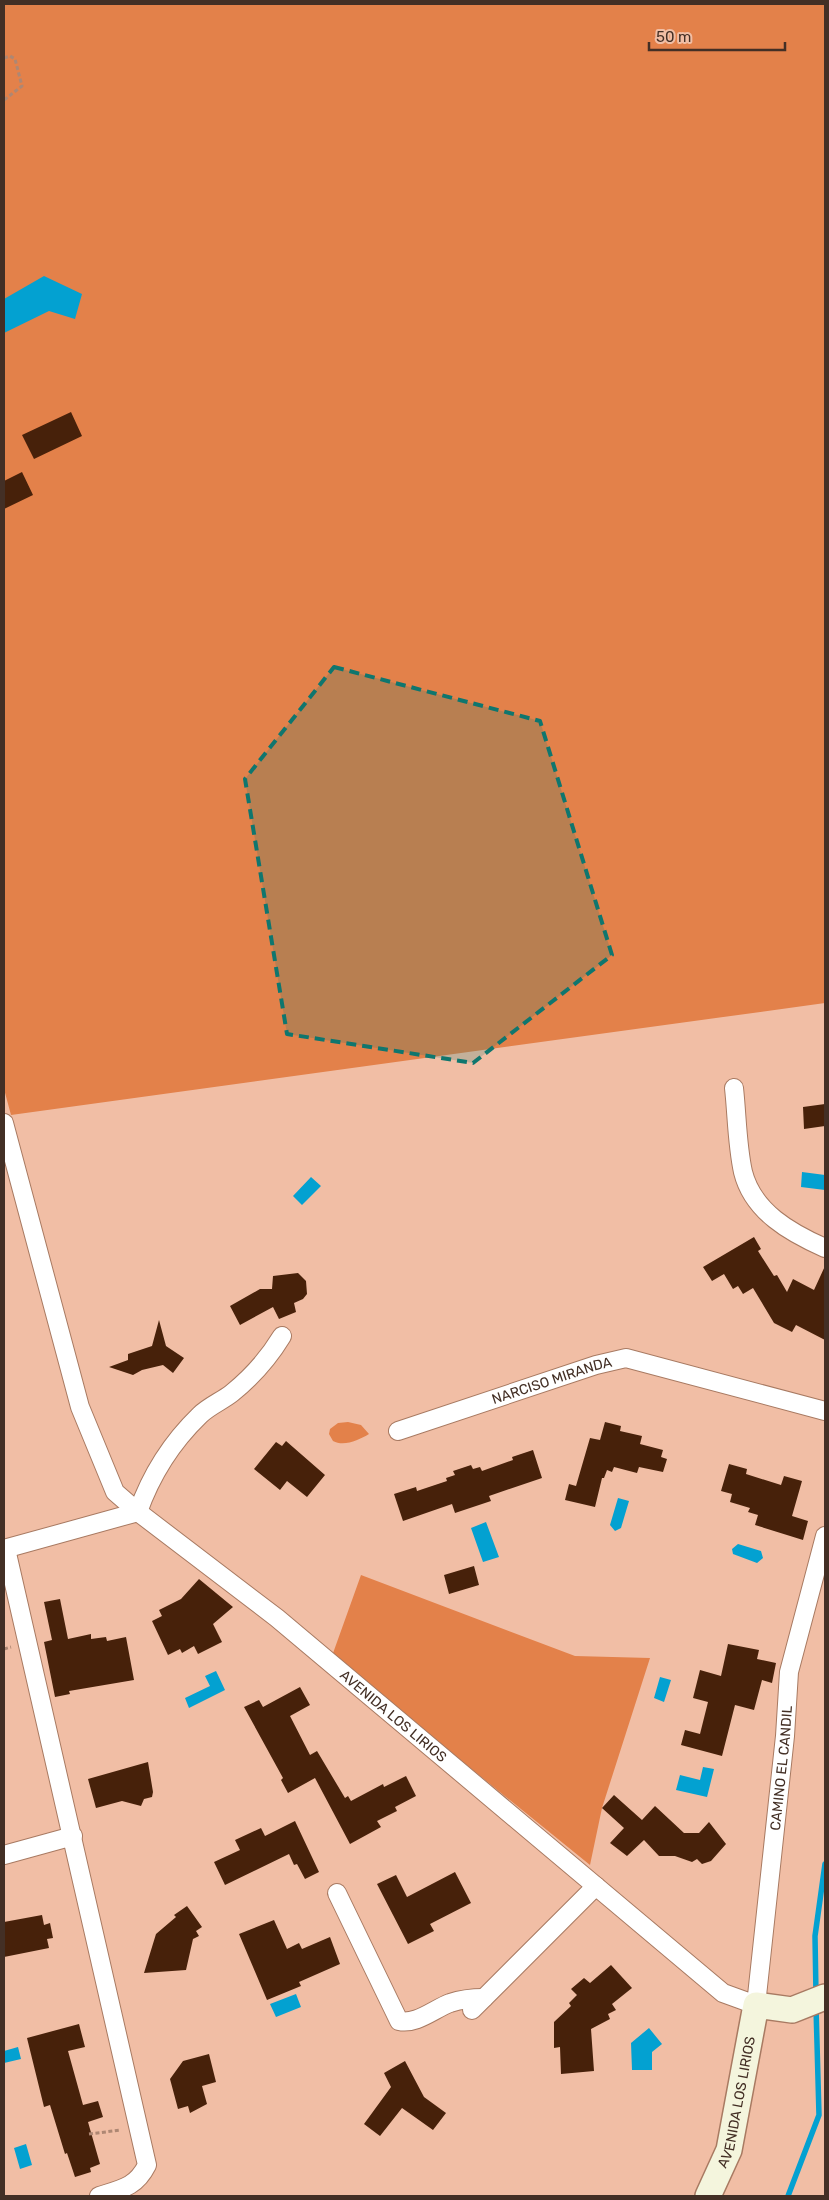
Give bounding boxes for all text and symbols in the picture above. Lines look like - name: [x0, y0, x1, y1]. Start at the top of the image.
- scale bar: [649, 20, 785, 52]
- text: 50 m: [656, 28, 691, 46]
- street label: NARCISO MIRANDA: [490, 1353, 614, 1408]
- street label: AVENIDA LOS LIRIOS: [337, 1666, 451, 1766]
- street label: CAMINO EL CANDIL: [766, 1705, 795, 1831]
- street label: AVENIDA LOS LIRIOS: [714, 2035, 759, 2170]

